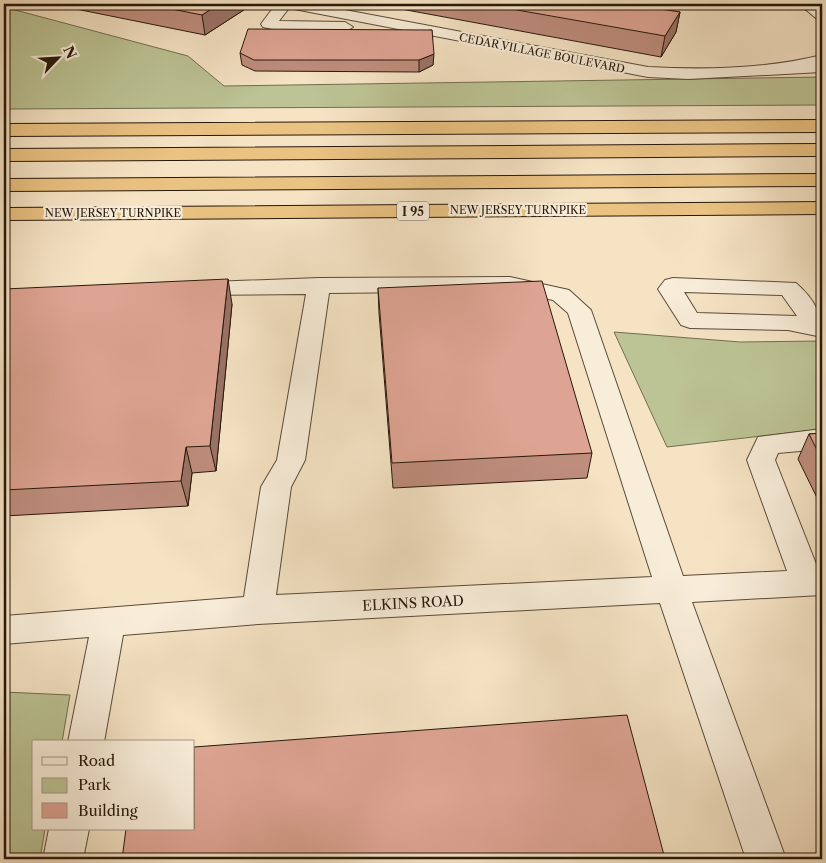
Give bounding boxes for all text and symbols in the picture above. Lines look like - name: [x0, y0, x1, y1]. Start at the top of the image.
- street label: CEDAR VILLAGE BOULEVARD: [458, 30, 626, 76]
- north arrow: [32, 32, 82, 82]
- text: N: [59, 43, 81, 62]
- road number: I 95: [397, 202, 429, 220]
- street label: NEW JERSEY TURNPIKE: [450, 203, 587, 217]
- street label: NEW JERSEY TURNPIKE: [45, 206, 182, 220]
- street label: ELKINS ROAD: [362, 591, 464, 615]
- legend: [32, 740, 195, 830]
- text: Road: [78, 751, 115, 770]
- text: Park: [78, 775, 112, 794]
- text: Building: [78, 801, 138, 820]

